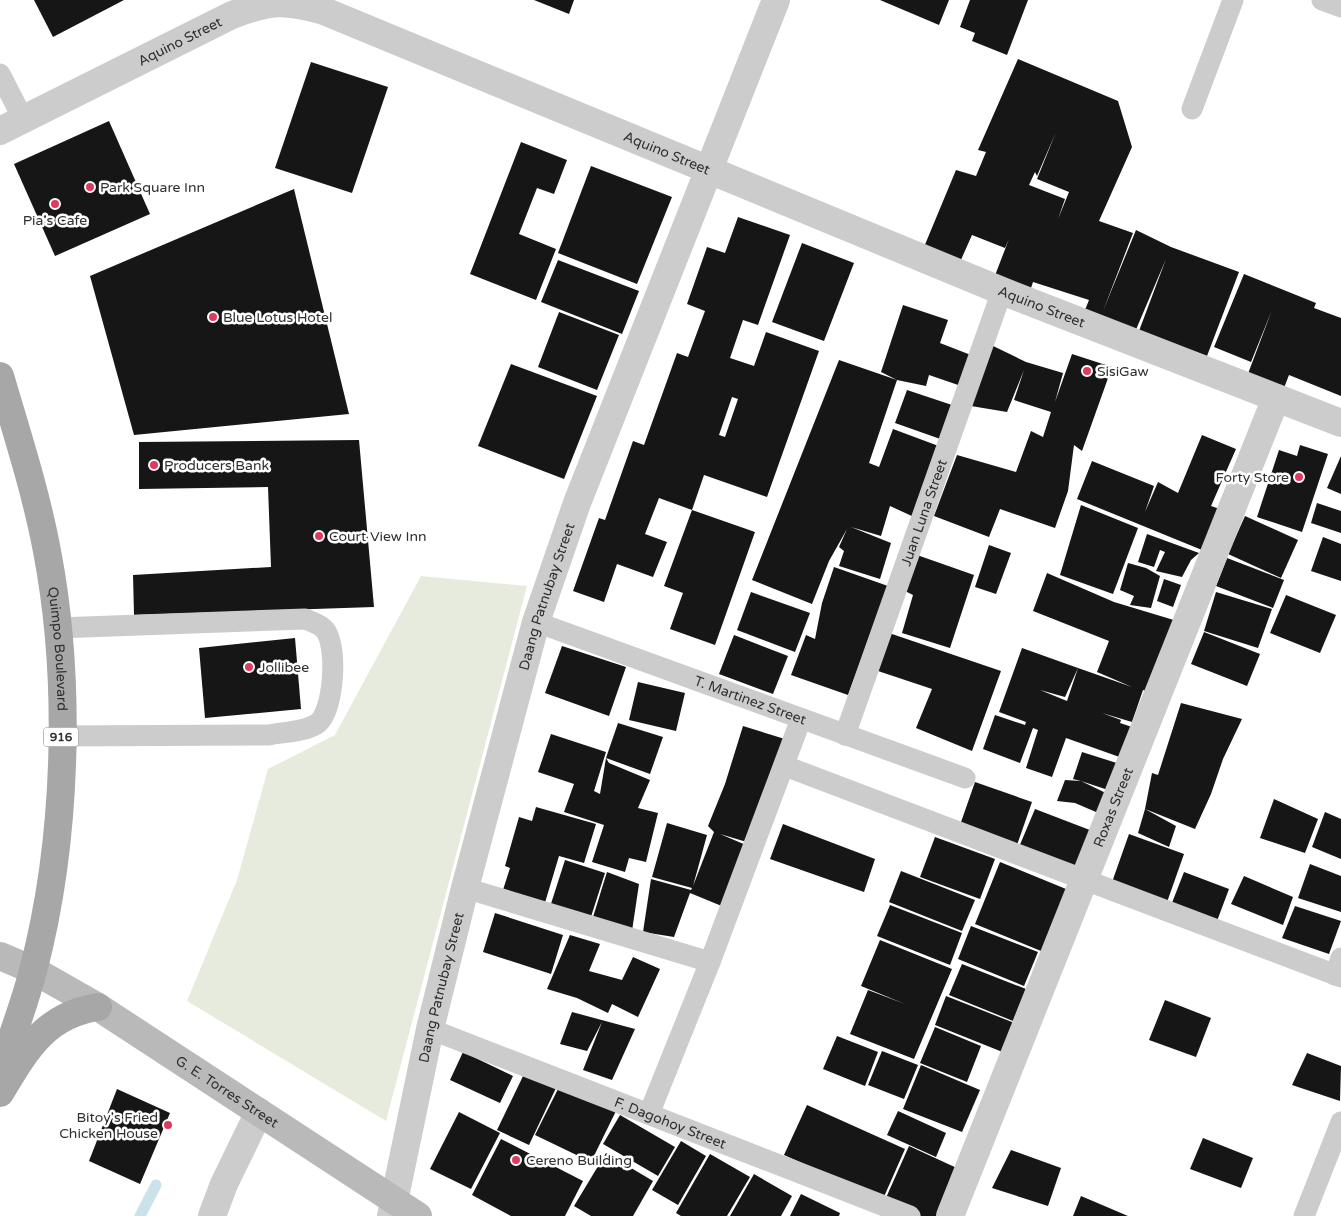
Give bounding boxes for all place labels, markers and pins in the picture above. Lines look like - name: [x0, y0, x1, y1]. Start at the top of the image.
- place label: Park Square Inn: [100, 179, 205, 196]
- marker: Park Square Inn: [84, 181, 96, 193]
- marker: Pia's Cafe: [49, 198, 61, 210]
- place label: Pia's Cafe: [23, 212, 87, 229]
- place label: Blue Lotus Hotel: [223, 309, 332, 326]
- marker: Blue Lotus Hotel: [207, 311, 219, 323]
- place label: SisiGaw: [1097, 363, 1148, 380]
- marker: SisiGaw: [1081, 365, 1093, 377]
- place label: Producers Bank: [164, 457, 269, 474]
- marker: Producers Bank: [148, 459, 160, 471]
- place label: Forty Store: [1216, 469, 1289, 486]
- marker: Forty Store: [1293, 471, 1305, 483]
- place label: Court View Inn: [329, 528, 426, 545]
- marker: Court View Inn: [313, 530, 325, 542]
- place label: Jollibee: [259, 659, 309, 676]
- marker: Jollibee: [243, 661, 255, 673]
- place label: Bitoy's Fried Chicken House: [59, 1109, 158, 1142]
- marker: Bitoy's Fried Chicken House: [162, 1119, 174, 1131]
- place label: Cereno Building: [526, 1152, 632, 1169]
- marker: Cereno Building: [510, 1154, 522, 1166]

